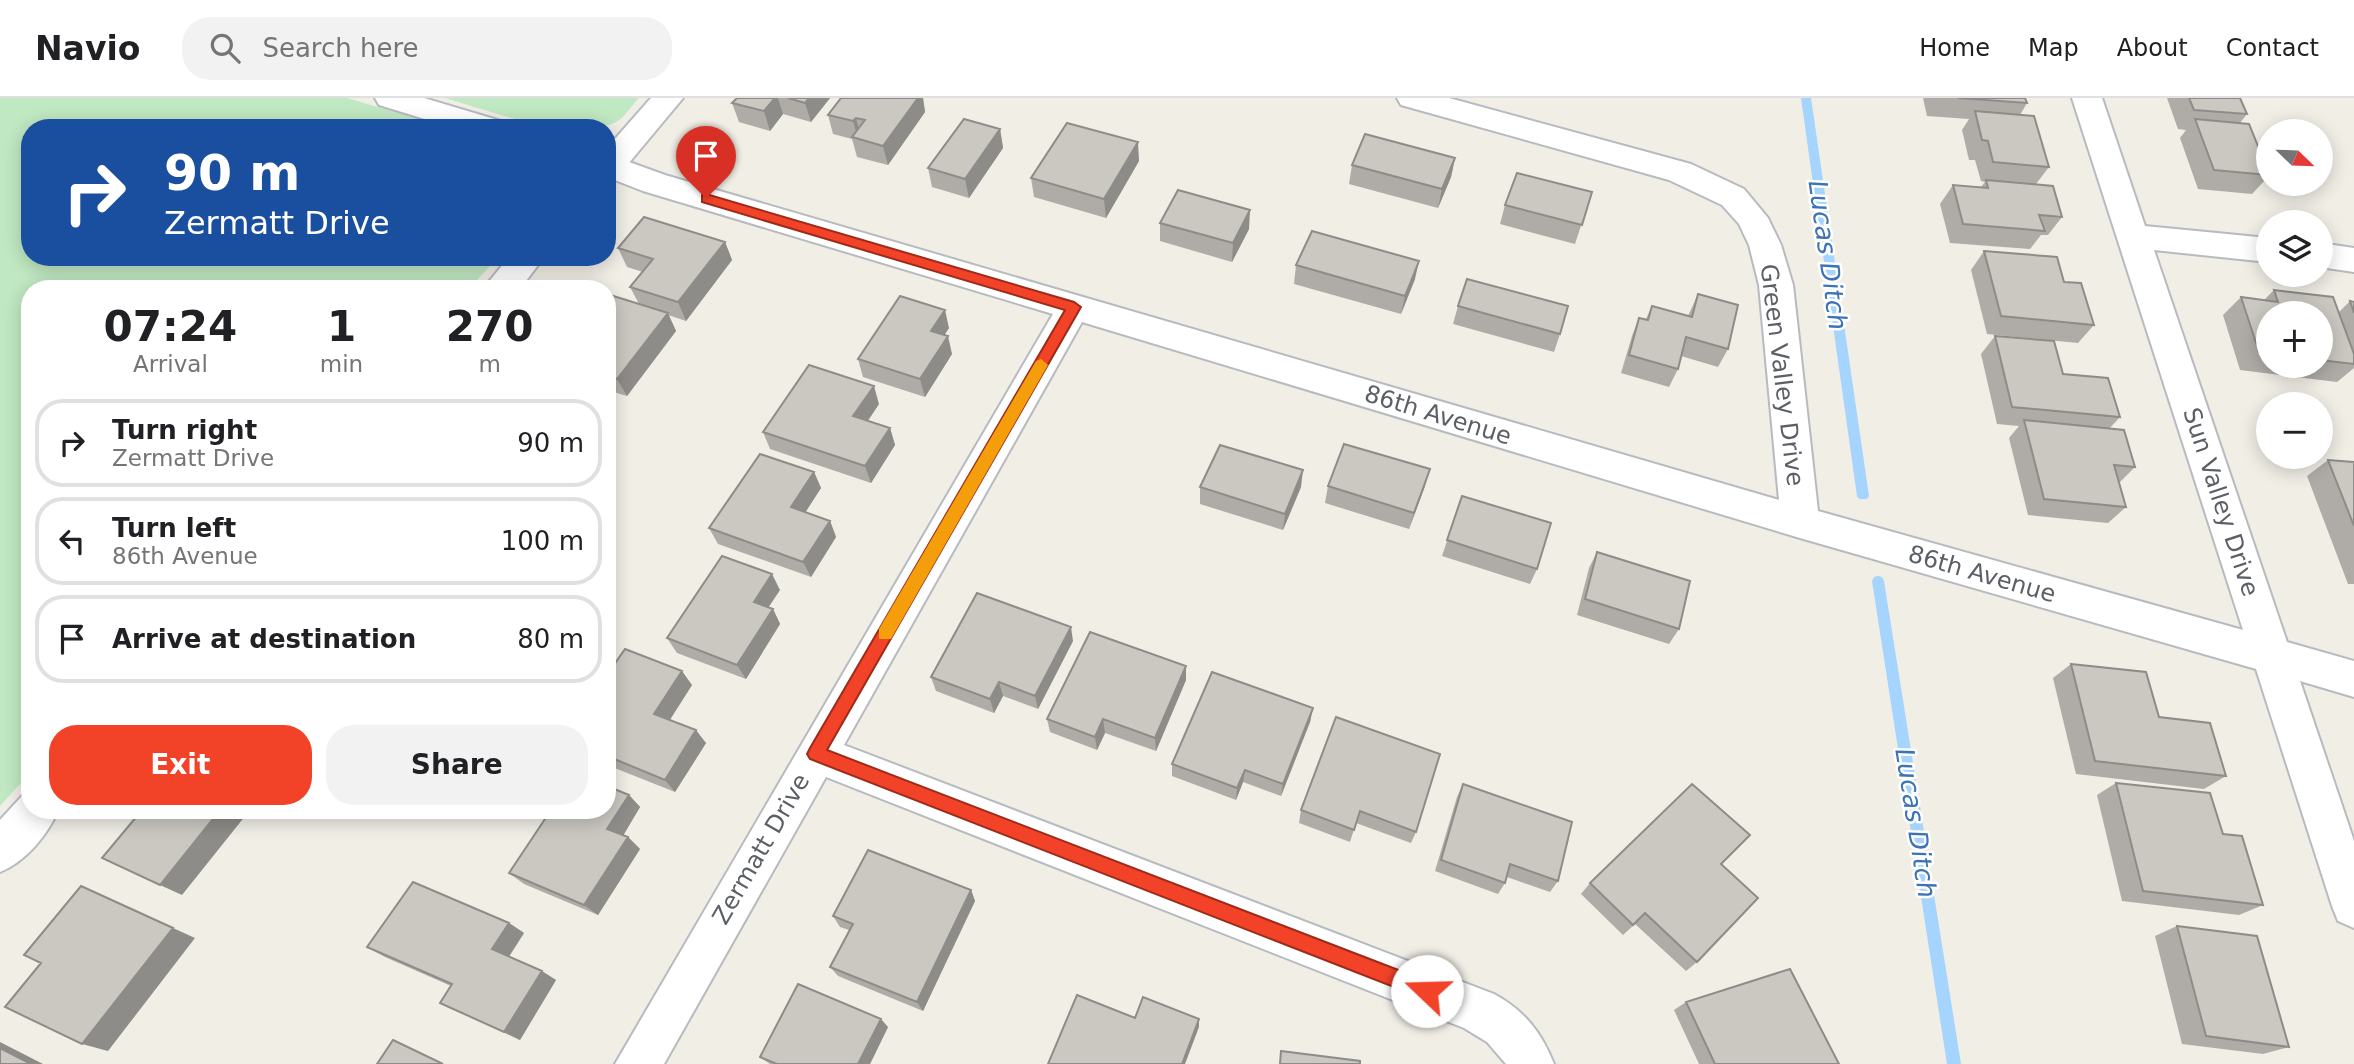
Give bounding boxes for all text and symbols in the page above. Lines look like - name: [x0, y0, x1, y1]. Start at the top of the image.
- search box: [182, 17, 672, 80]
- text: Navio: [35, 29, 140, 68]
- icon: search: [206, 29, 244, 67]
- text: Search here: [262, 33, 419, 63]
- text: Home: [1919, 34, 1990, 62]
- text: Map: [2028, 34, 2079, 62]
- text: About: [2117, 34, 2188, 62]
- text: Contact: [2226, 34, 2319, 62]
- north arrow: [2256, 119, 2333, 196]
- map controls: [2256, 119, 2333, 469]
- pin: [676, 126, 736, 198]
- icon: arrive: [687, 137, 725, 175]
- text: 90 m: [164, 145, 300, 202]
- icon: right: [49, 147, 140, 238]
- water label: Lucas Ditch: [1803, 178, 1853, 332]
- text: Zermatt Drive: [164, 204, 390, 242]
- button: layers: [2256, 210, 2333, 287]
- street label: Green Valley Drive: [1754, 262, 1810, 488]
- button: +: [2256, 301, 2333, 378]
- text: 07:24: [104, 302, 237, 351]
- text: 1: [327, 302, 356, 351]
- text: 270: [446, 302, 533, 351]
- text: Arrival: [133, 351, 208, 377]
- text: min: [320, 351, 363, 377]
- text: m: [478, 351, 501, 377]
- street label: 86th Avenue: [1361, 379, 1515, 451]
- button: −: [2256, 392, 2333, 469]
- street label: Sun Valley Drive: [2177, 404, 2265, 600]
- text: Turn right: [112, 415, 257, 445]
- icon: right: [53, 424, 91, 462]
- text: 90 m: [517, 428, 584, 458]
- text: Zermatt Drive: [112, 445, 274, 471]
- text: Turn left: [112, 513, 236, 543]
- icon: left: [53, 522, 91, 560]
- text: 100 m: [501, 526, 584, 556]
- street label: 86th Avenue: [1905, 540, 2059, 608]
- text: 86th Avenue: [112, 543, 258, 569]
- icon: arrive: [53, 620, 91, 658]
- text: Arrive at destination: [112, 624, 416, 654]
- text: 80 m: [517, 624, 584, 654]
- button: Exit: [49, 725, 312, 805]
- button: Share: [326, 725, 588, 805]
- water label: Lucas Ditch: [1889, 746, 1943, 900]
- street label: Zermatt Drive: [707, 769, 815, 929]
- position arrow: [1390, 954, 1464, 1028]

